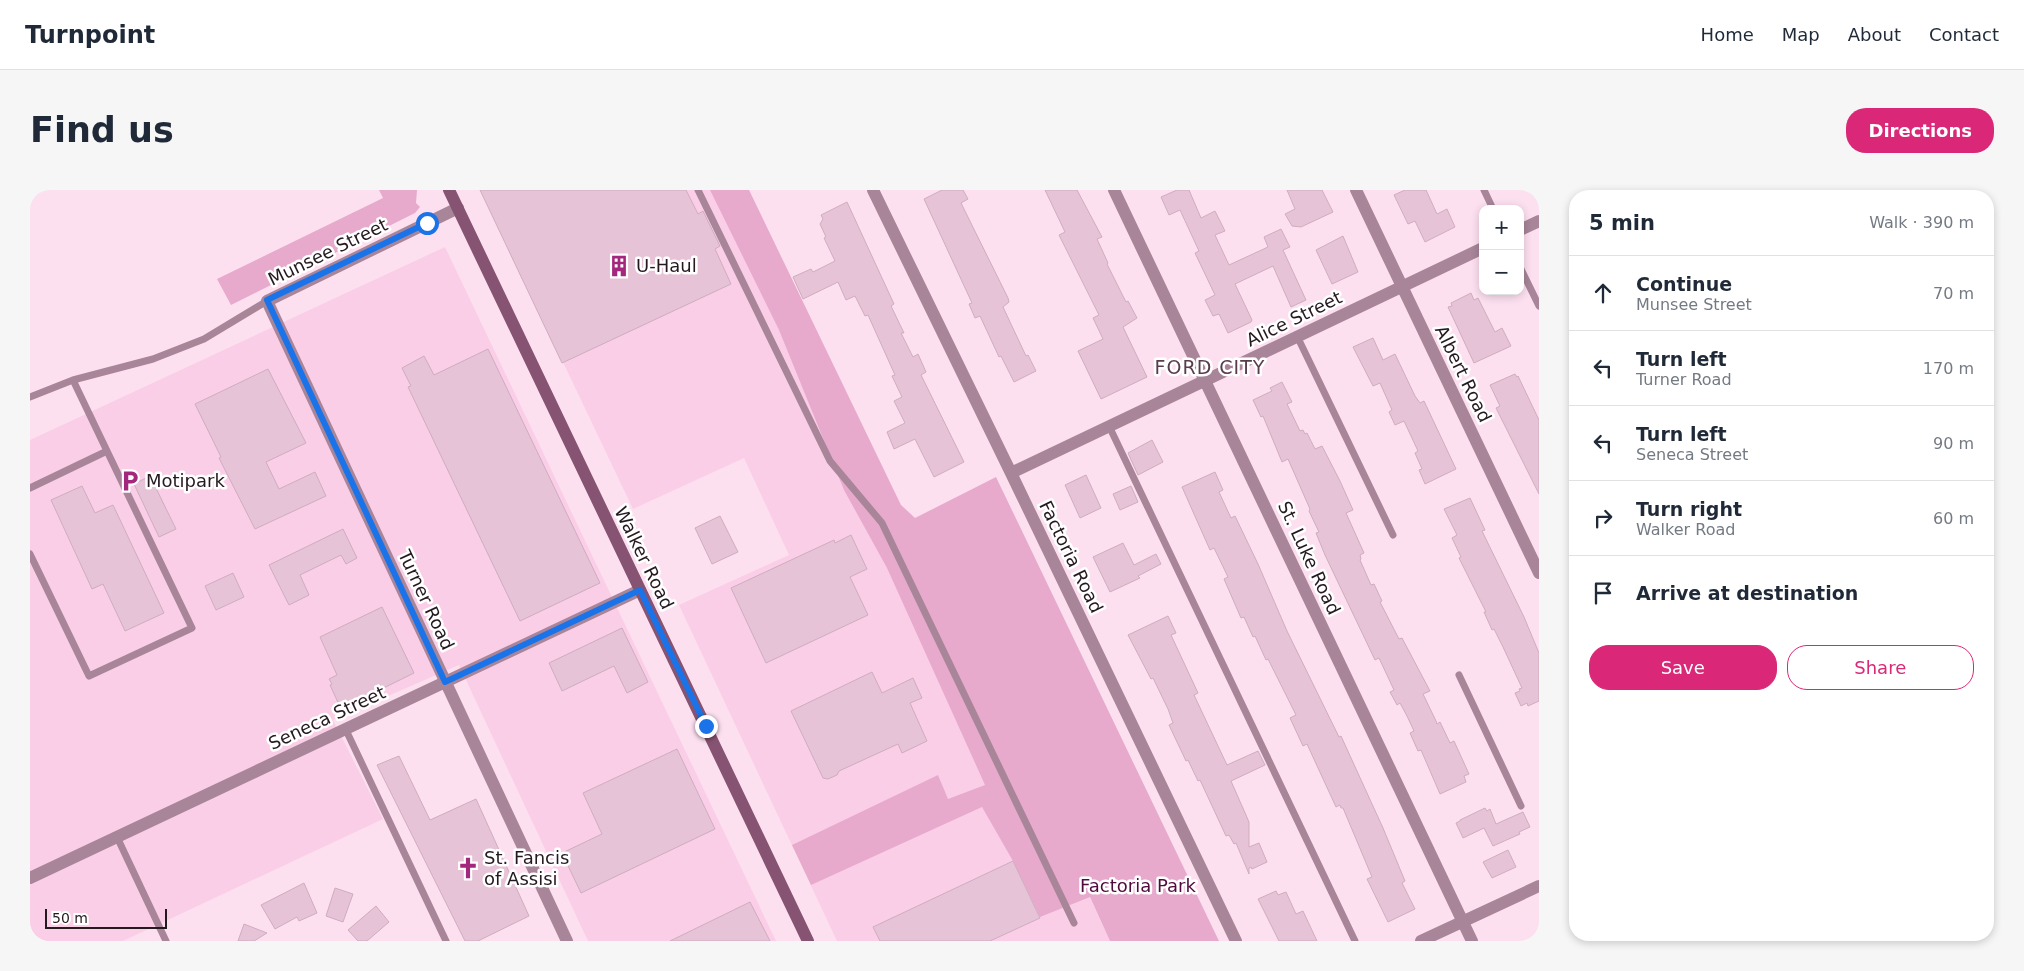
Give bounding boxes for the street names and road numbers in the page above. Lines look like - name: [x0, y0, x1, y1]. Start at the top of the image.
- street label: Munsee Street: [265, 214, 391, 290]
- street label: Alice Street: [1243, 286, 1345, 351]
- street label: Albert Road: [1431, 322, 1496, 426]
- street label: Factoria Road: [1035, 497, 1108, 616]
- street label: St. Luke Road: [1274, 498, 1345, 618]
- street label: Walker Road: [611, 503, 678, 613]
- street label: Turner Road: [394, 546, 459, 653]
- street label: Seneca Street: [265, 681, 388, 754]

